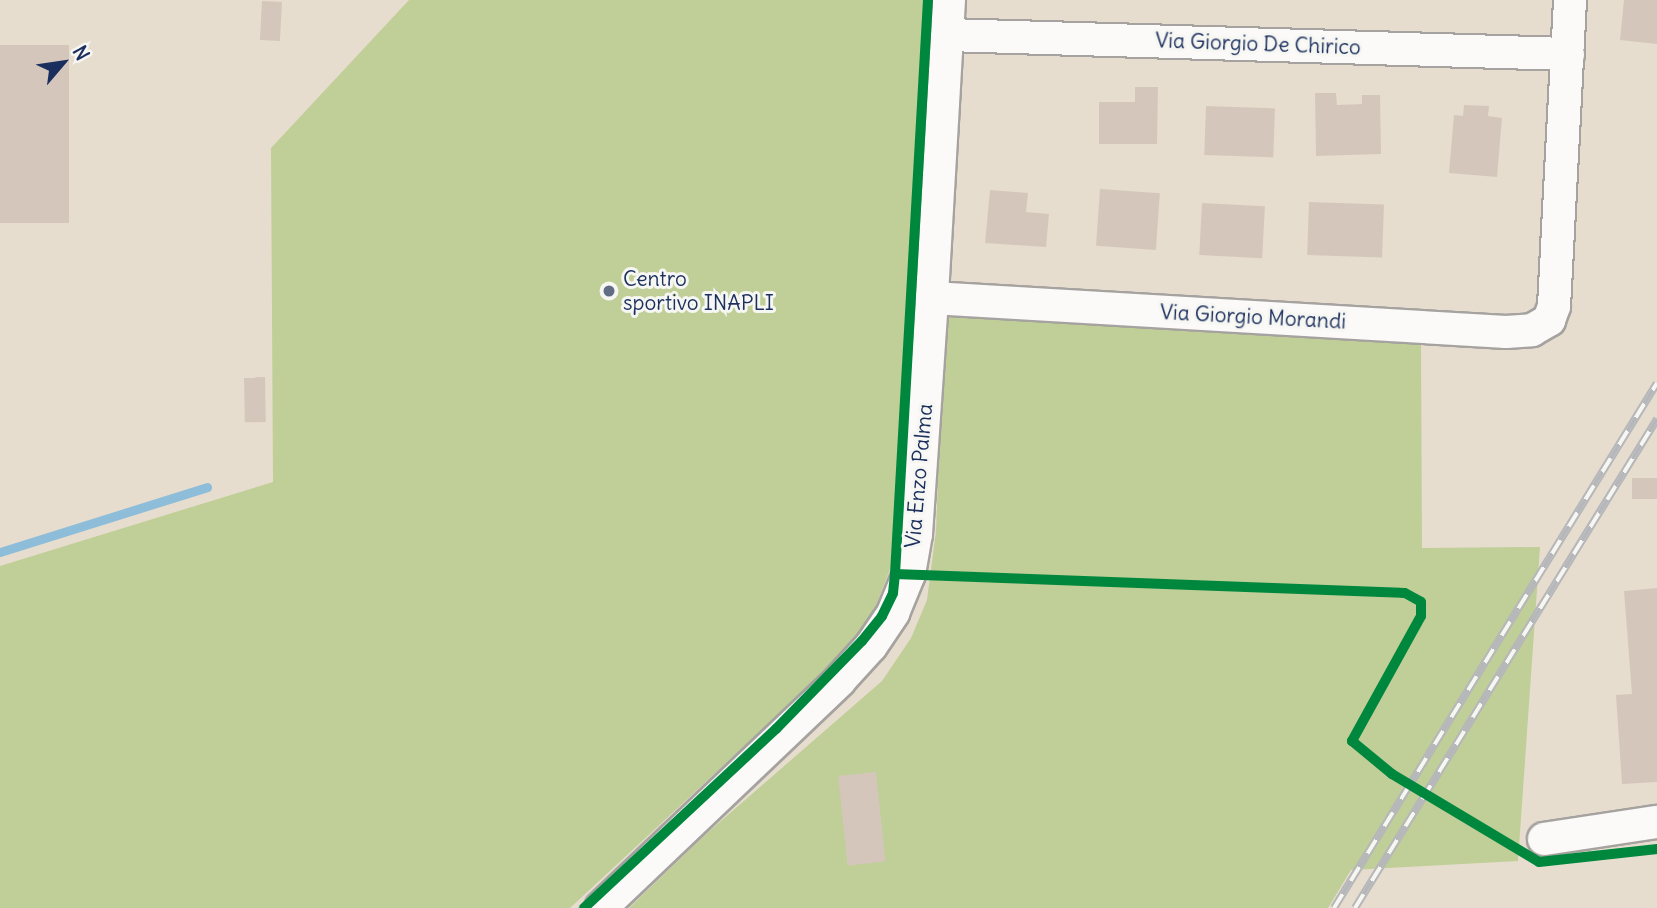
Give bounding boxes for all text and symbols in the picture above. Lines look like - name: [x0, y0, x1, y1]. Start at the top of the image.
- north arrow: [28, 28, 98, 98]
- street label: Via Giorgio De Chirico: [1155, 28, 1361, 60]
- text: N: [68, 41, 95, 64]
- place label: Centro sportivo INAPLI: [623, 266, 774, 316]
- marker: Centro sportivo INAPLI: [601, 283, 617, 299]
- street label: Via Giorgio Morandi: [1159, 300, 1347, 334]
- street label: Via Enzo Palma: [900, 403, 938, 549]

